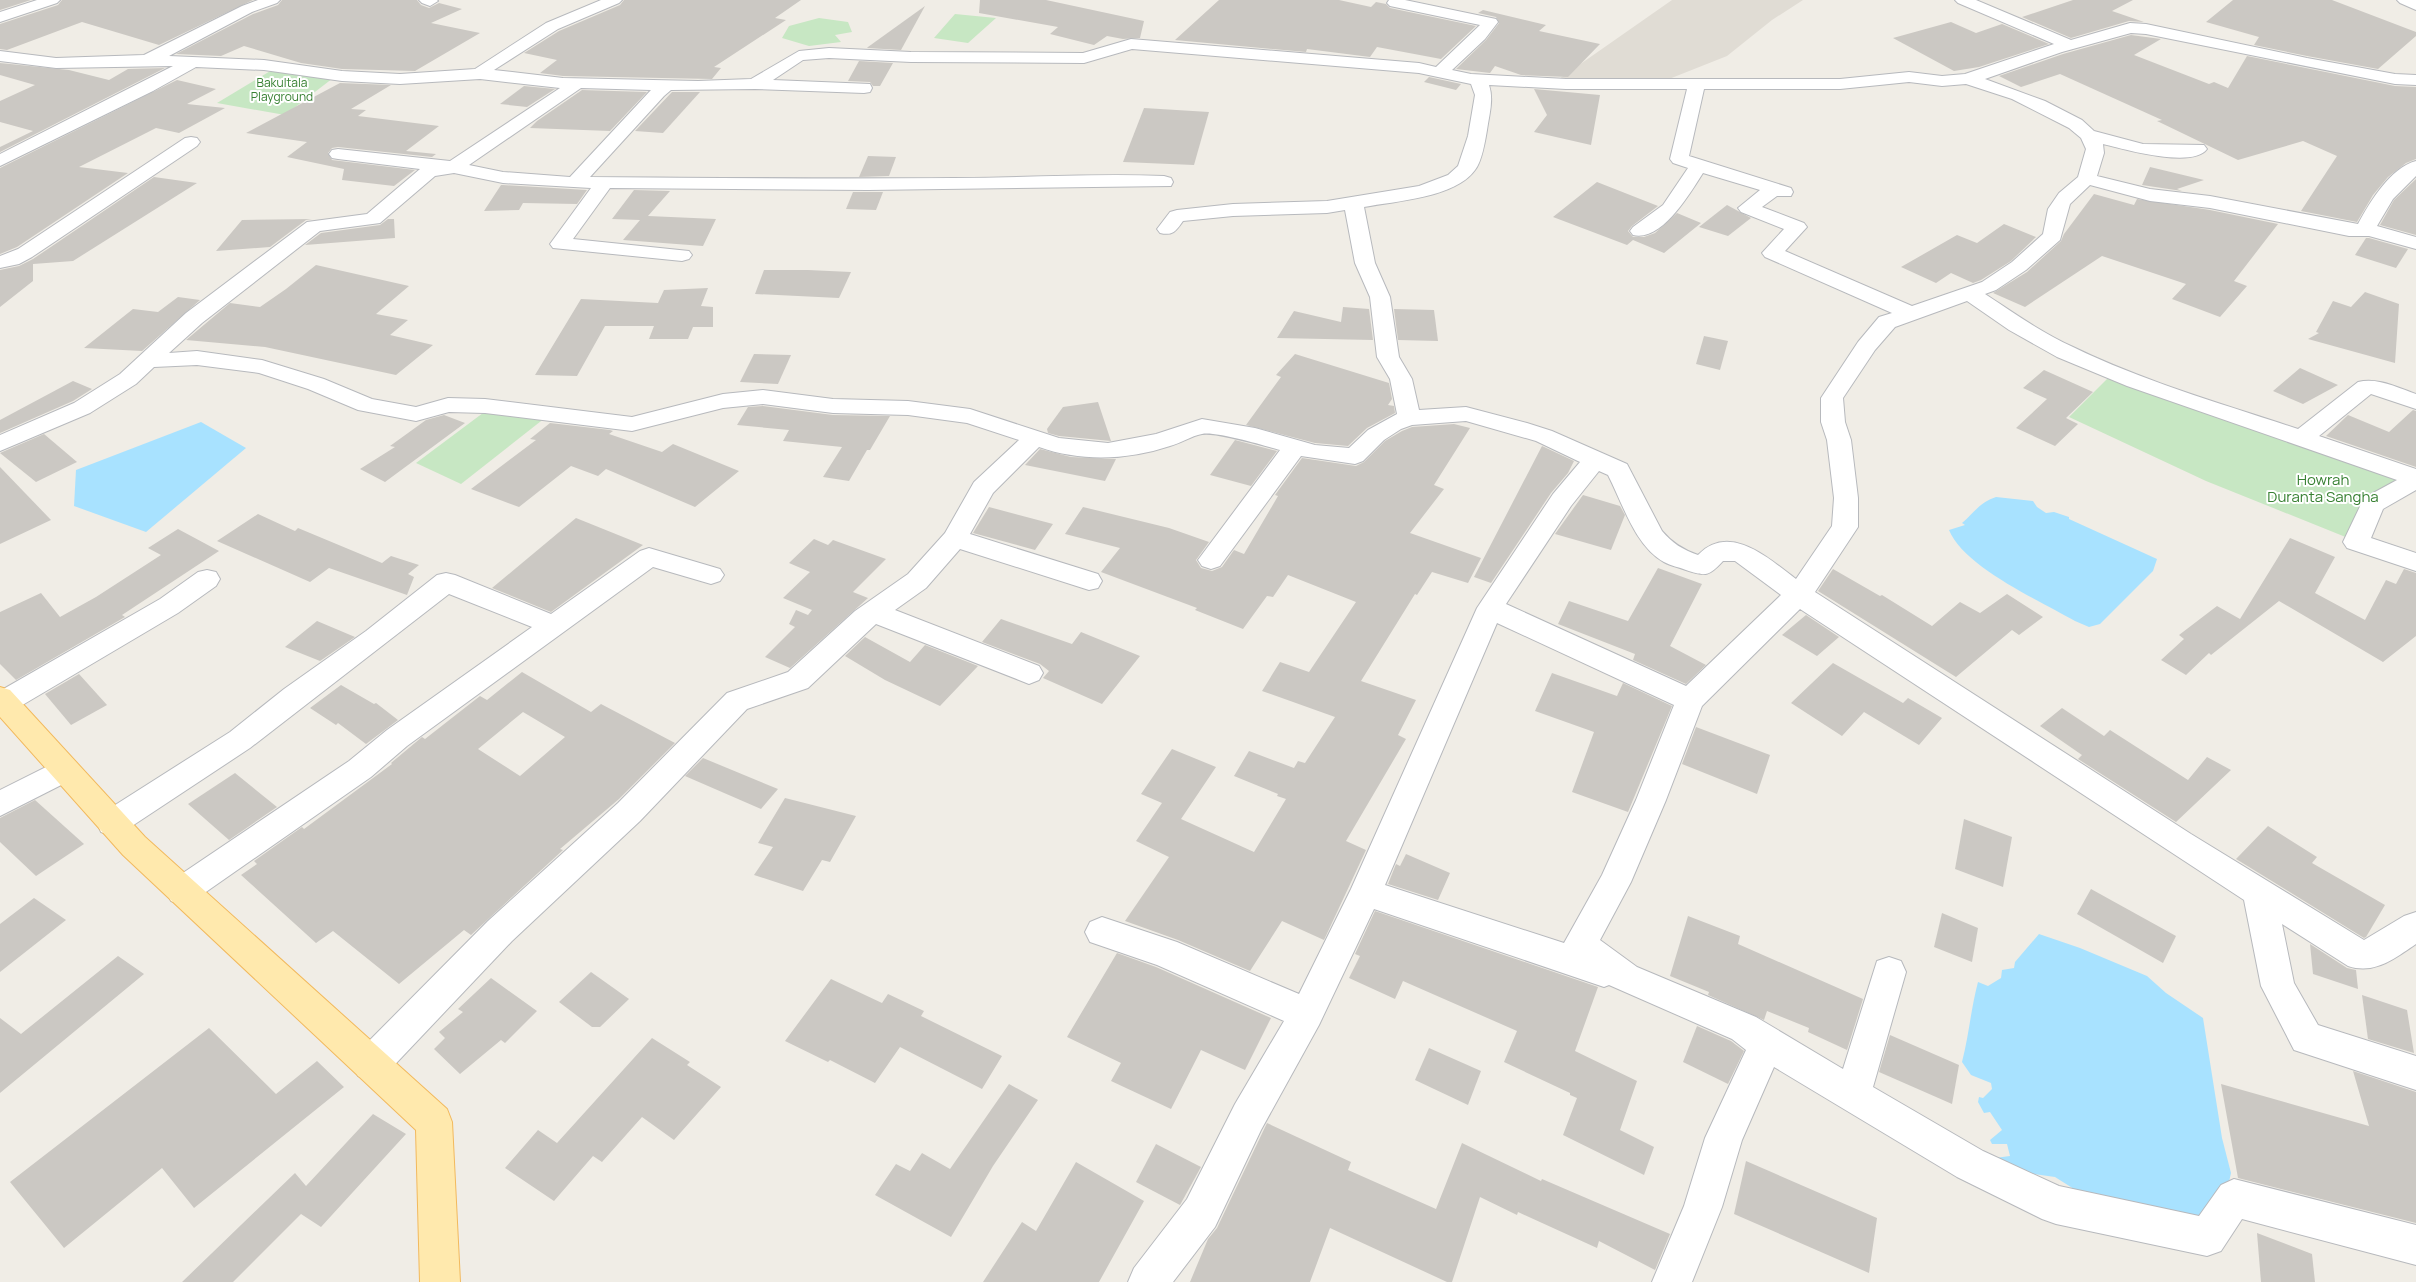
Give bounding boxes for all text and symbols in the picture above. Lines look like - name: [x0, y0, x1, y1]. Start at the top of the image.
- park label: Bakultala Playground: [251, 74, 313, 105]
- park label: Howrah Duranta Sangha: [2267, 469, 2379, 507]

